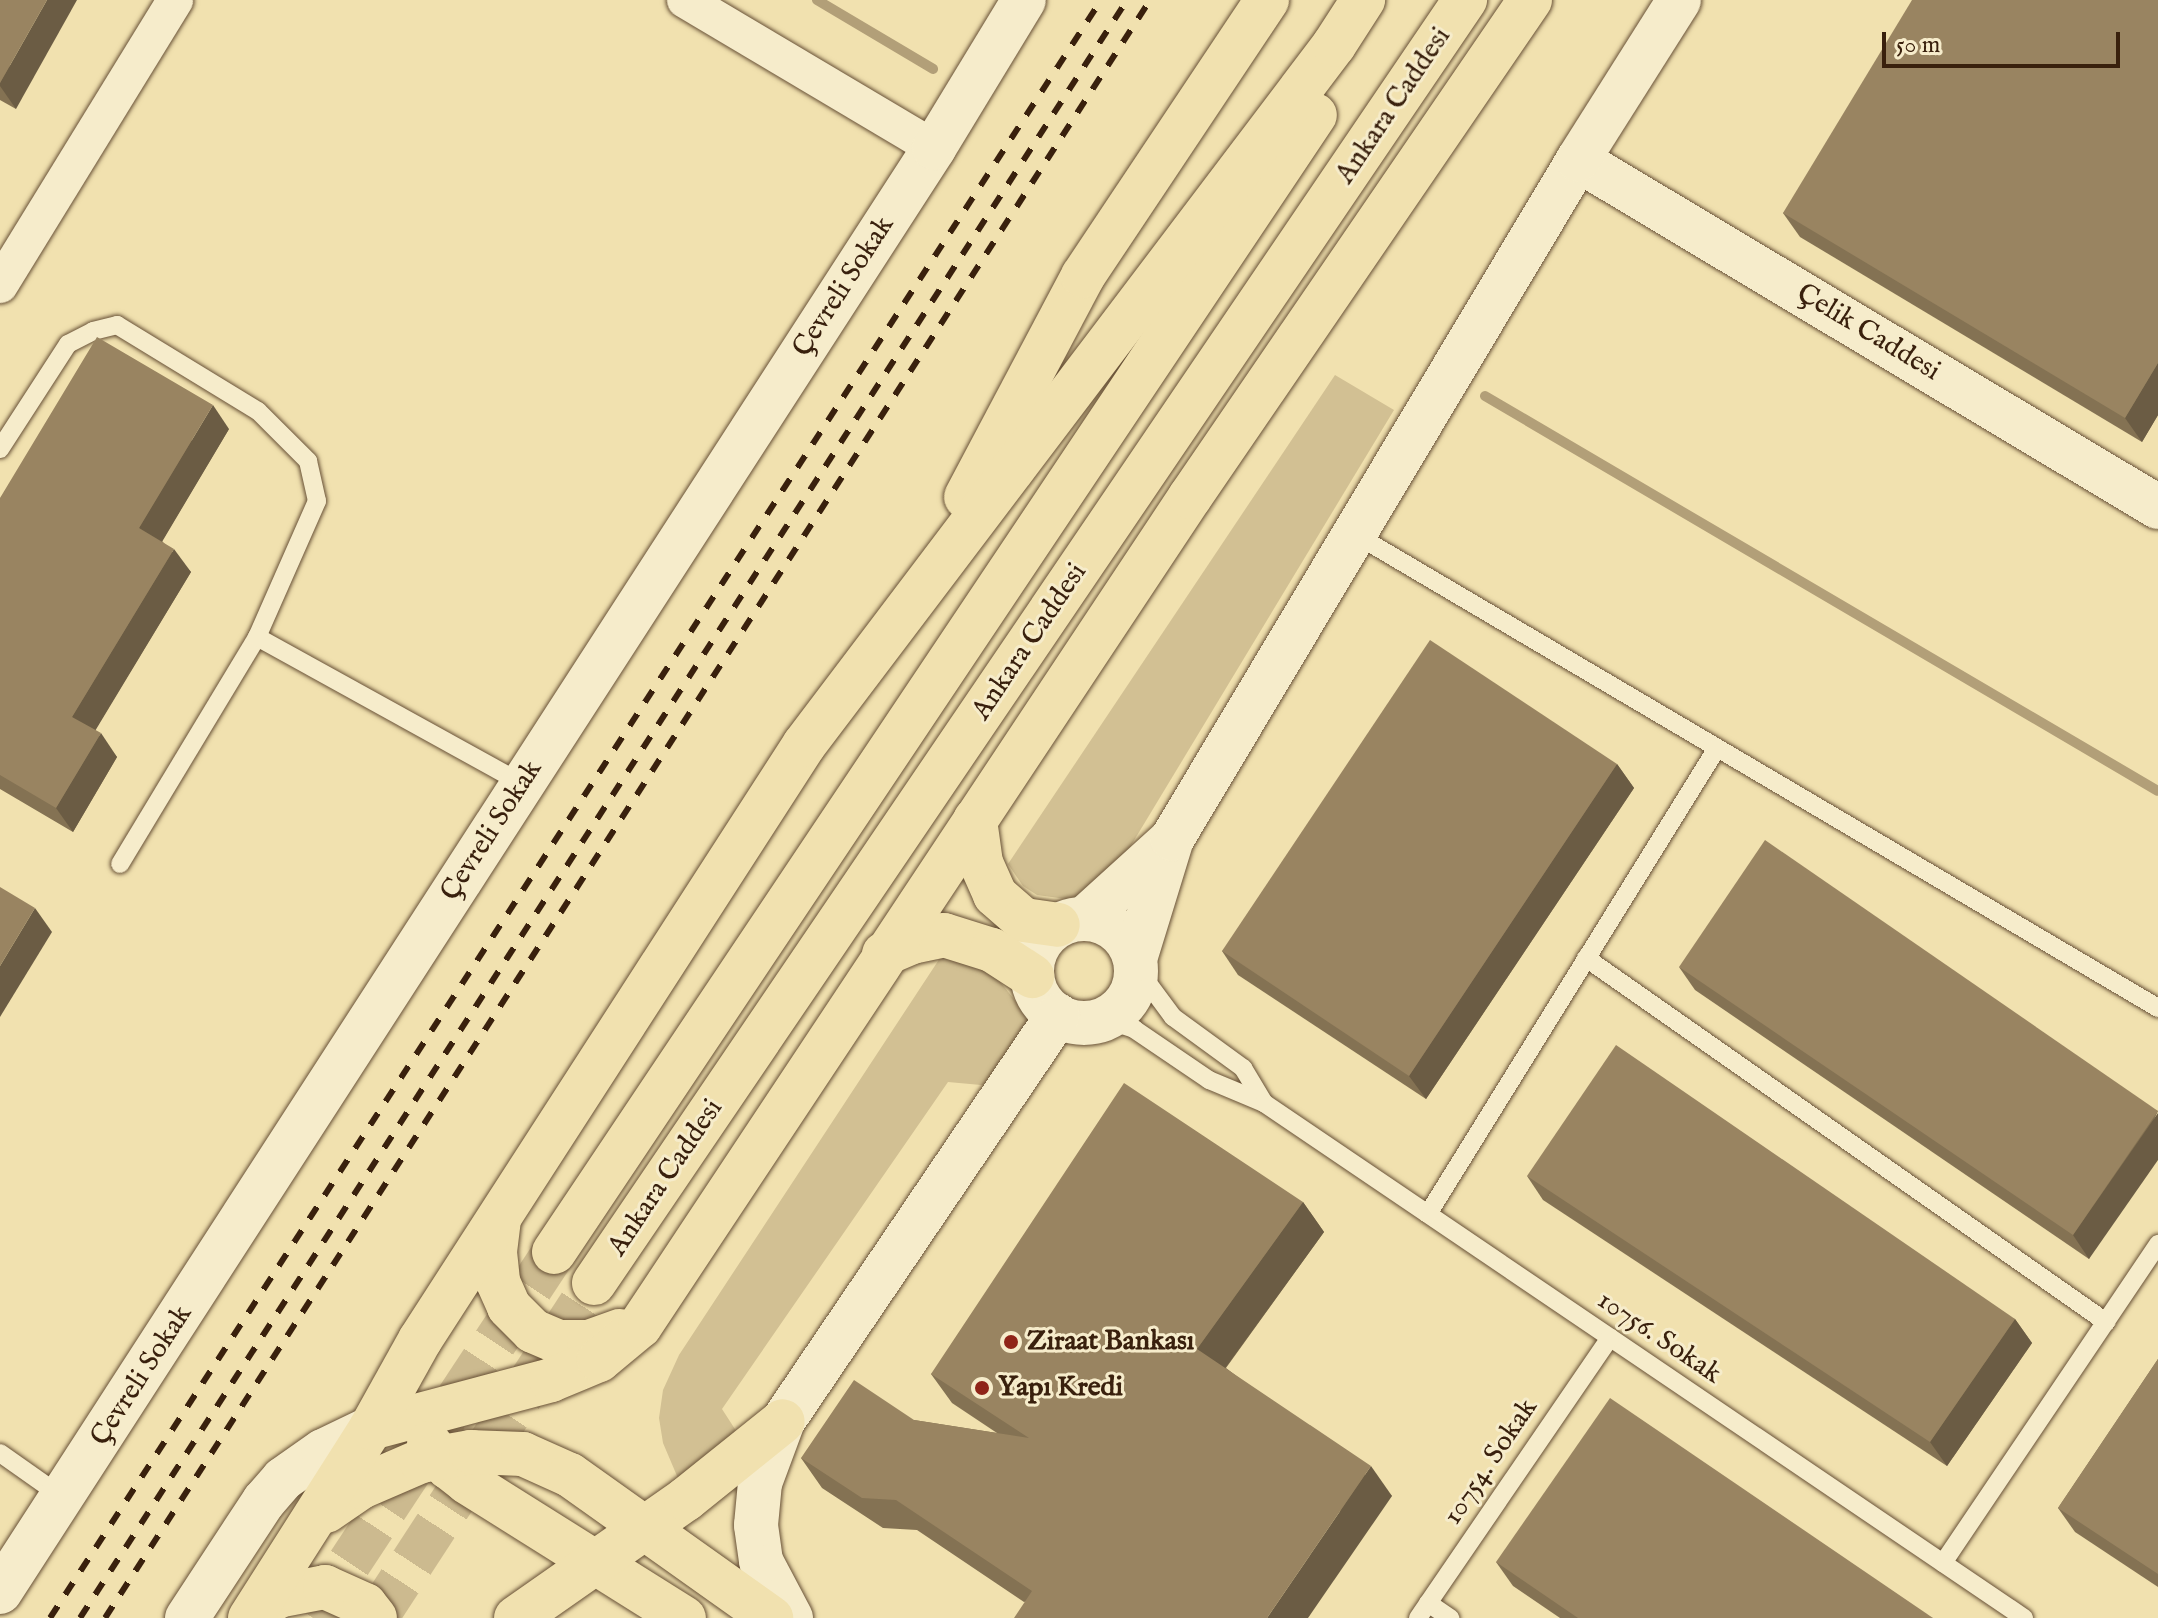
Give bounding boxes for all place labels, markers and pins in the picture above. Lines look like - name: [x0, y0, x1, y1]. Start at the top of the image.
- place label: Ziraat Bankası: [1027, 1325, 1194, 1359]
- marker: Ziraat Bankası: [1002, 1333, 1020, 1351]
- place label: Yapı Kredi: [998, 1371, 1123, 1405]
- marker: Yapı Kredi: [973, 1379, 991, 1397]

